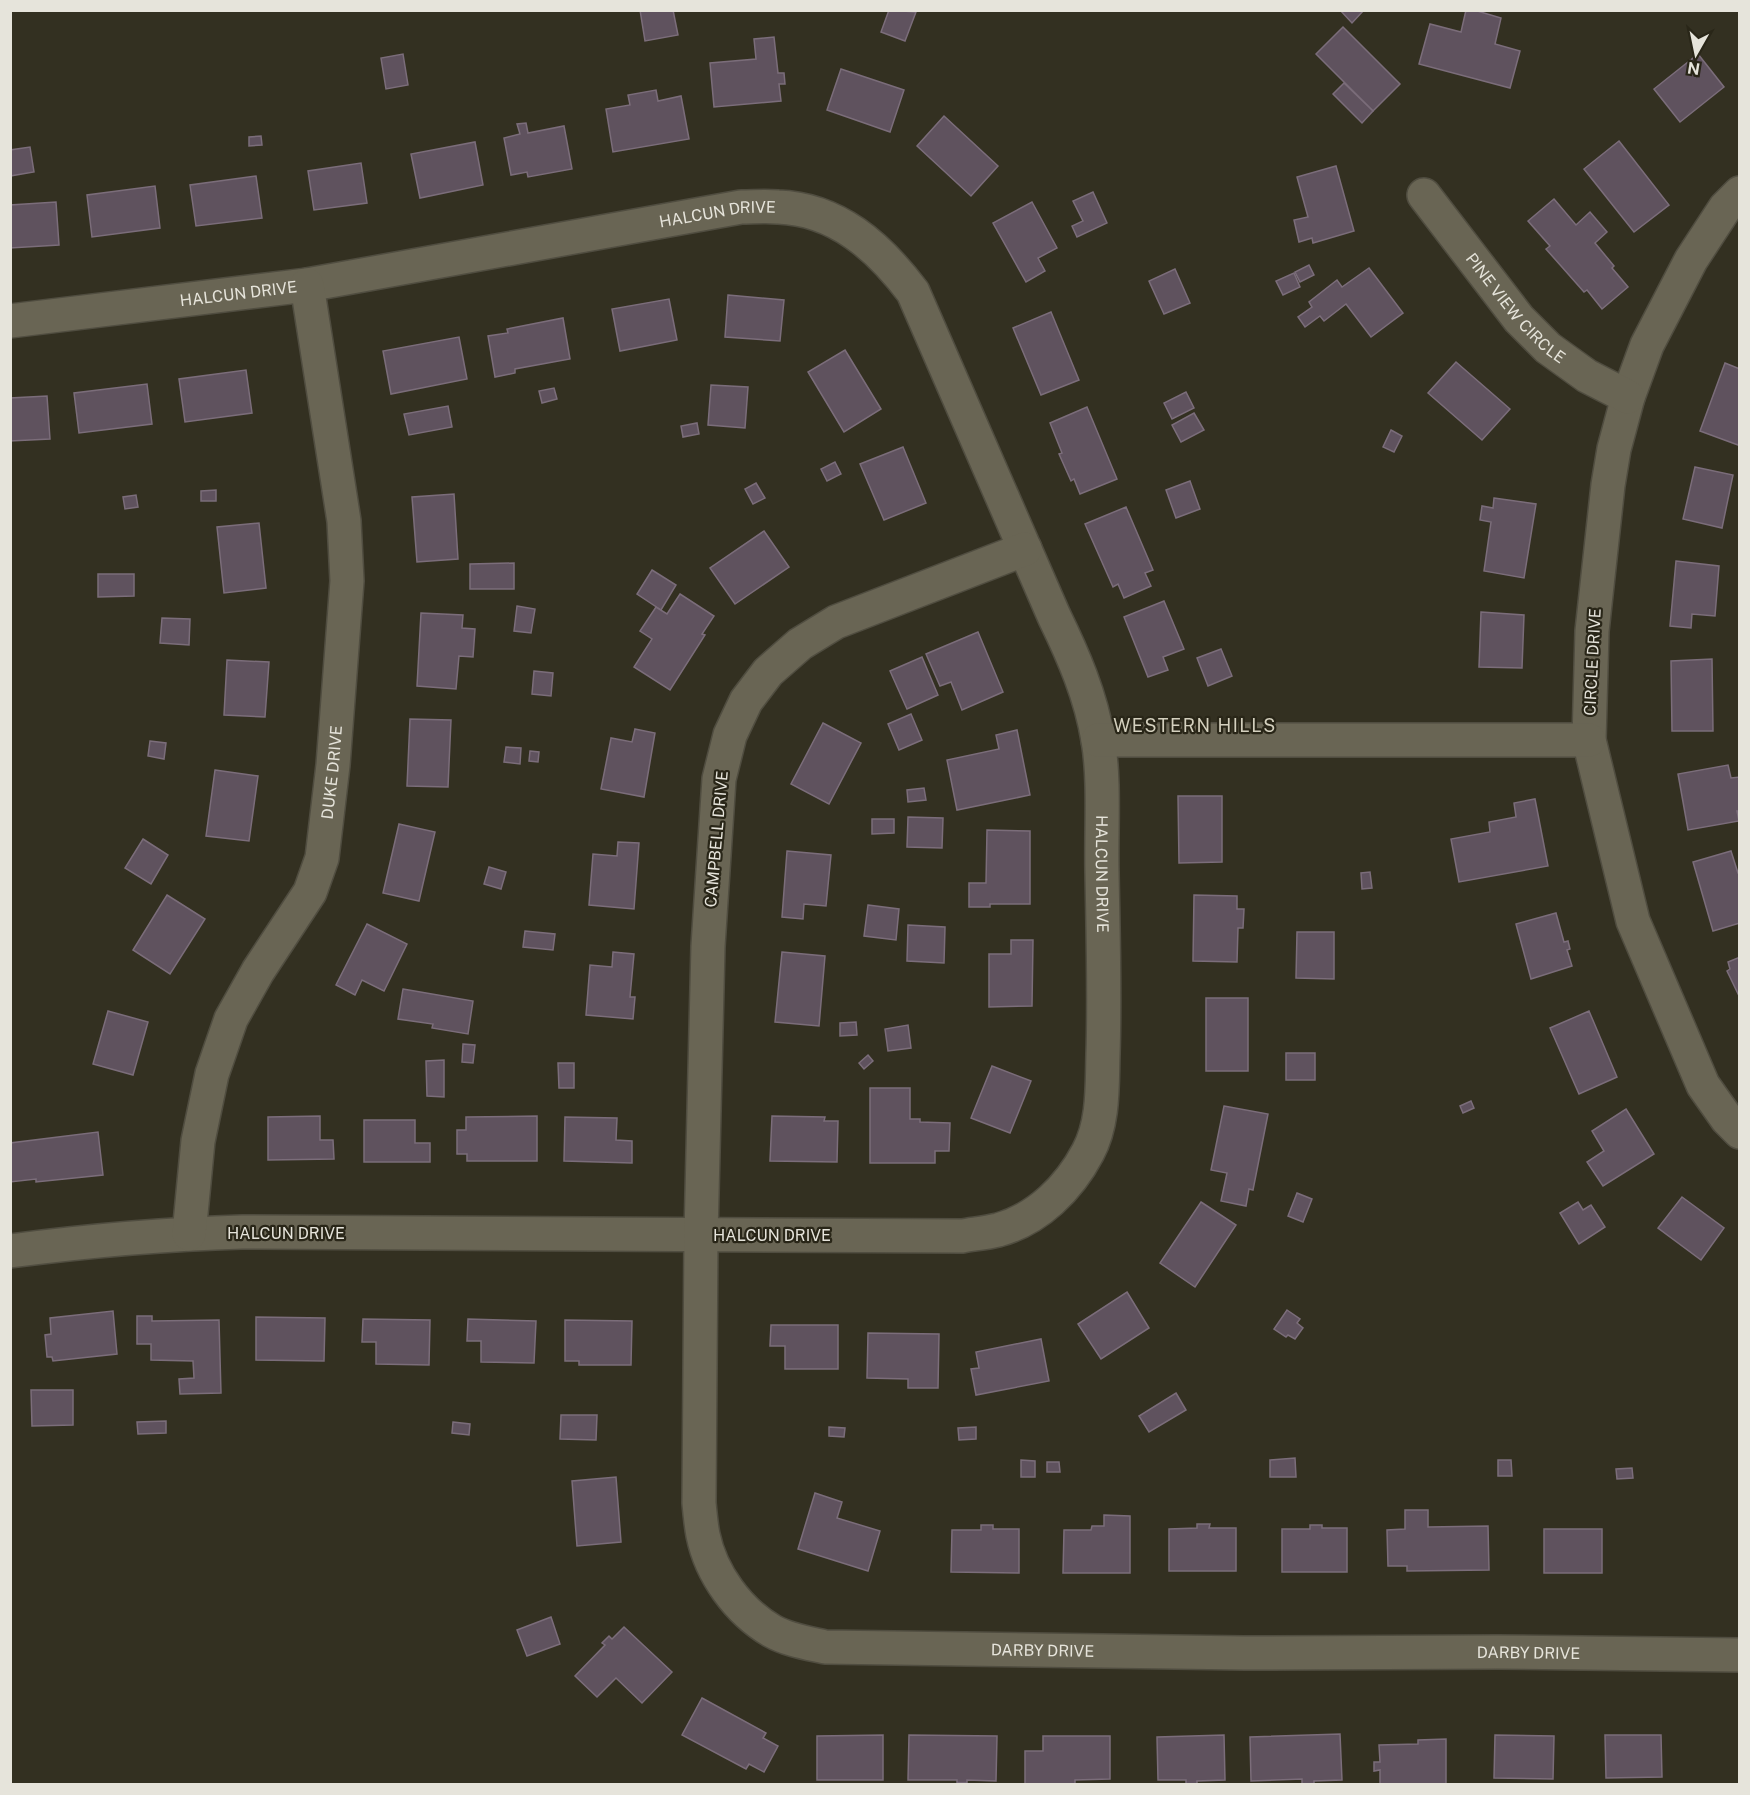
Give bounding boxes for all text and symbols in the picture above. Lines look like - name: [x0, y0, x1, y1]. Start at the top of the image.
- north arrow: [1666, 24, 1726, 84]
- text: N: [1686, 58, 1701, 79]
- street label: HALCUN DRIVE: [658, 197, 776, 232]
- street label: PINE VIEW CIRCLE: [1462, 249, 1569, 367]
- street label: HALCUN DRIVE: [179, 277, 298, 310]
- street label: CIRCLE DRIVE: [1580, 608, 1605, 716]
- district label: WESTERN HILLS: [1113, 715, 1277, 736]
- street label: DUKE DRIVE: [318, 725, 346, 820]
- street label: CAMPBELL DRIVE: [701, 770, 732, 908]
- street label: HALCUN DRIVE: [1092, 815, 1112, 933]
- street label: HALCUN DRIVE: [227, 1224, 345, 1243]
- street label: HALCUN DRIVE: [713, 1226, 831, 1245]
- street label: DARBY DRIVE: [991, 1640, 1094, 1661]
- street label: DARBY DRIVE: [1477, 1643, 1580, 1663]

